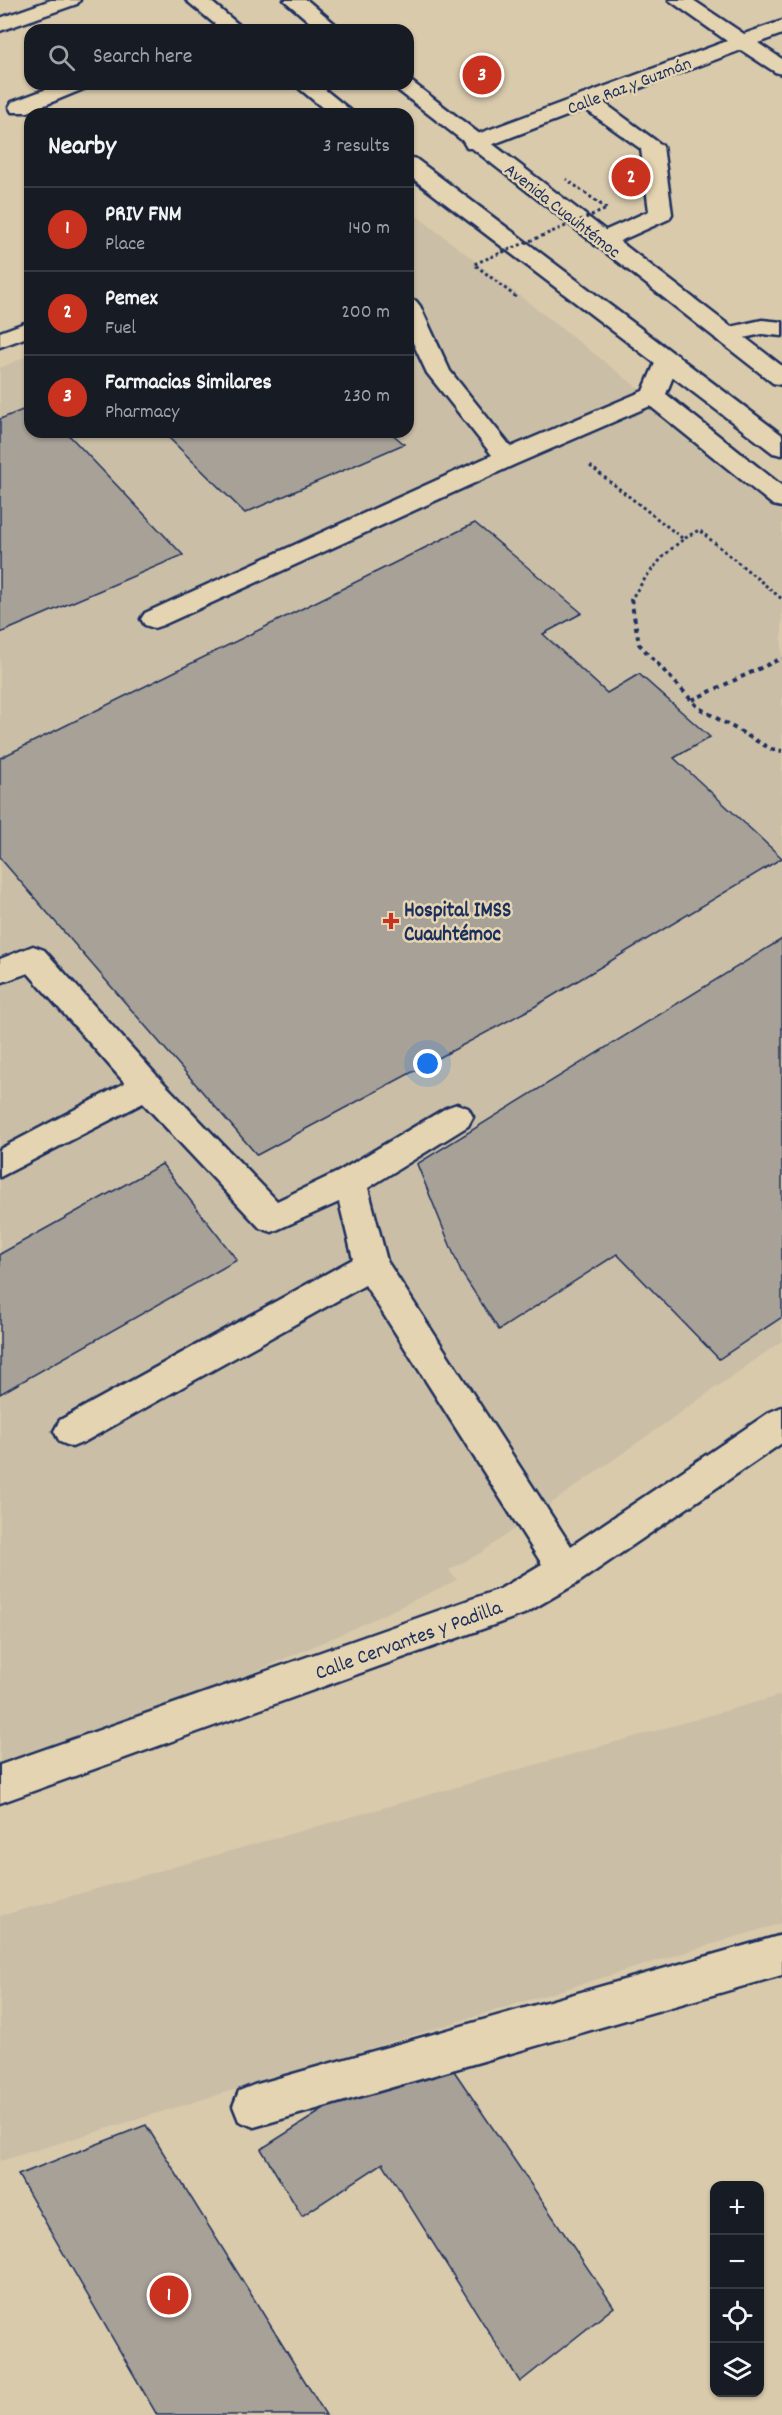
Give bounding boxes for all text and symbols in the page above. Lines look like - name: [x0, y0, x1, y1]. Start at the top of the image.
- search box: [24, 24, 414, 90]
- icon: search: [45, 41, 78, 74]
- text: Search here: [93, 42, 192, 73]
- pin: 3: [462, 52, 502, 98]
- street label: Calle Raz y Guzmán: [564, 52, 695, 122]
- text: Nearby: [48, 129, 116, 166]
- text: 3 results: [323, 133, 390, 161]
- pin: 2: [612, 154, 650, 200]
- street label: Avenida Cuauhtémoc: [498, 159, 625, 265]
- text: PRIV FNM: [105, 200, 182, 231]
- text: 1: [65, 215, 70, 243]
- text: 140 m: [348, 215, 390, 243]
- text: Place: [105, 231, 145, 259]
- text: Pemex: [105, 284, 158, 315]
- text: 2: [63, 299, 72, 327]
- text: 200 m: [341, 299, 390, 327]
- text: Fuel: [105, 315, 136, 343]
- text: Farmacias Similares: [105, 368, 272, 399]
- text: 3: [63, 383, 72, 411]
- text: 230 m: [343, 383, 390, 411]
- text: Pharmacy: [105, 399, 179, 427]
- place label: Hospital IMSS Cuauhtémoc: [404, 897, 511, 951]
- marker: Hospital IMSS Cuauhtémoc: [382, 912, 400, 930]
- your location: [413, 1049, 442, 1078]
- street label: Calle Cervantes y Padilla: [311, 1594, 508, 1690]
- map controls: [710, 2181, 764, 2397]
- button: +: [710, 2181, 764, 2235]
- button: −: [710, 2235, 764, 2289]
- pin: 1: [150, 2272, 188, 2318]
- button: locate: [710, 2289, 764, 2343]
- button: layers: [710, 2343, 764, 2397]

